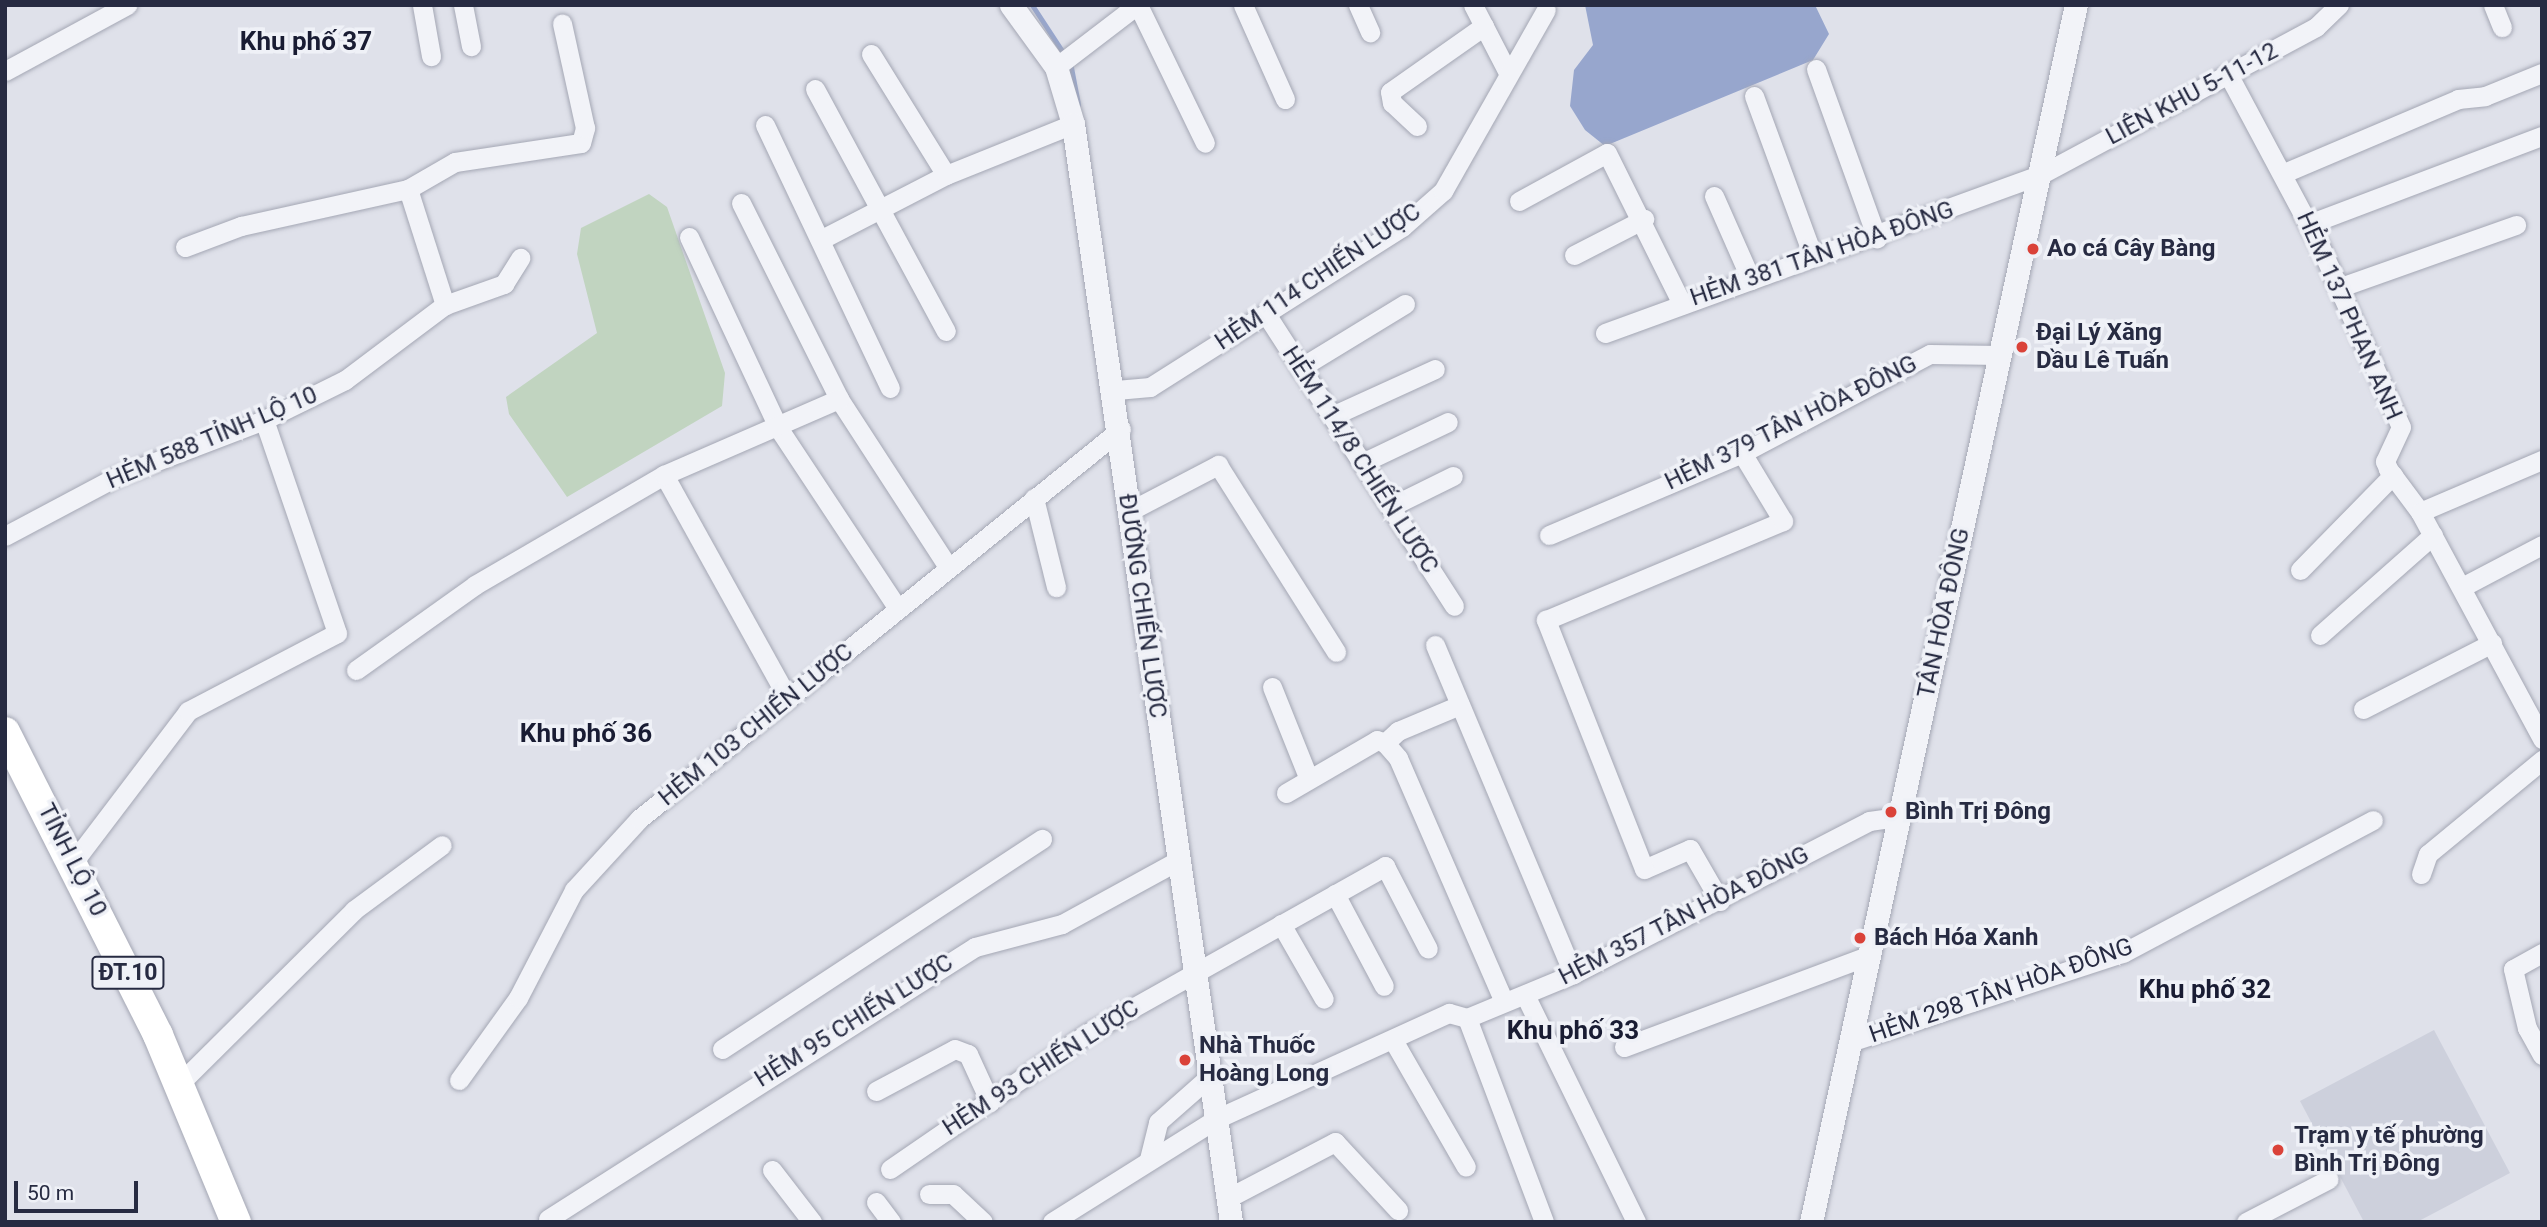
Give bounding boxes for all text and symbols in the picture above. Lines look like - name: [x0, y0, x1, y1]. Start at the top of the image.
- district label: Khu phố 37: [240, 26, 372, 58]
- street label: LIÊN KHU 5-11-12: [2101, 37, 2283, 151]
- street label: HẺM 381 TÂN HÒA ĐÔNG: [1686, 195, 1958, 313]
- street label: HẺM 114 CHIẾN LƯỢC: [1210, 197, 1426, 357]
- street label: HẺM 137 PHAN ANH: [2290, 207, 2408, 425]
- place label: Ao cá Cây Bàng: [2047, 235, 2216, 263]
- marker: Ao cá Cây Bàng: [2025, 241, 2041, 257]
- place label: Đại Lý Xăng Dầu Lê Tuấn: [2036, 319, 2169, 375]
- marker: Đại Lý Xăng Dầu Lê Tuấn: [2014, 339, 2030, 355]
- street label: HẺM 114/8 CHIẾN LƯỢC: [1276, 341, 1444, 579]
- street label: HẺM 379 TÂN HÒA ĐÔNG: [1660, 349, 1922, 497]
- street label: HẺM 588 TỈNH LỘ 10: [102, 380, 322, 496]
- street label: ĐƯỜNG CHIẾN LƯỢC: [1112, 492, 1172, 720]
- street label: TÂN HÒA ĐÔNG: [1912, 525, 1976, 701]
- street label: HẺM 103 CHIẾN LƯỢC: [653, 638, 859, 812]
- district label: Khu phố 36: [520, 718, 652, 750]
- place label: Bình Trị Đông: [1905, 798, 2052, 826]
- street label: TỈNH LỘ 10: [31, 799, 113, 921]
- marker: Bình Trị Đông: [1883, 804, 1899, 820]
- street label: HẺM 357 TÂN HÒA ĐÔNG: [1554, 840, 1814, 992]
- place label: Bách Hóa Xanh: [1874, 924, 2038, 952]
- marker: Bách Hóa Xanh: [1852, 930, 1868, 946]
- street label: HẺM 298 TÂN HÒA ĐÔNG: [1865, 932, 2137, 1050]
- street label: HẺM 95 CHIẾN LƯỢC: [750, 948, 958, 1094]
- road number: ĐT.10: [91, 954, 165, 992]
- district label: Khu phố 32: [2139, 974, 2271, 1006]
- street label: HẺM 93 CHIẾN LƯỢC: [937, 994, 1145, 1142]
- district label: Khu phố 33: [1507, 1015, 1639, 1047]
- place label: Nhà Thuốc Hoàng Long: [1199, 1032, 1329, 1088]
- marker: Nhà Thuốc Hoàng Long: [1177, 1052, 1193, 1068]
- place label: Trạm y tế phường Bình Trị Đông: [2294, 1122, 2484, 1178]
- marker: Trạm y tế phường Bình Trị Đông: [2268, 1140, 2288, 1160]
- scale bar: [18, 1168, 142, 1212]
- text: 50 m: [27, 1181, 74, 1205]

